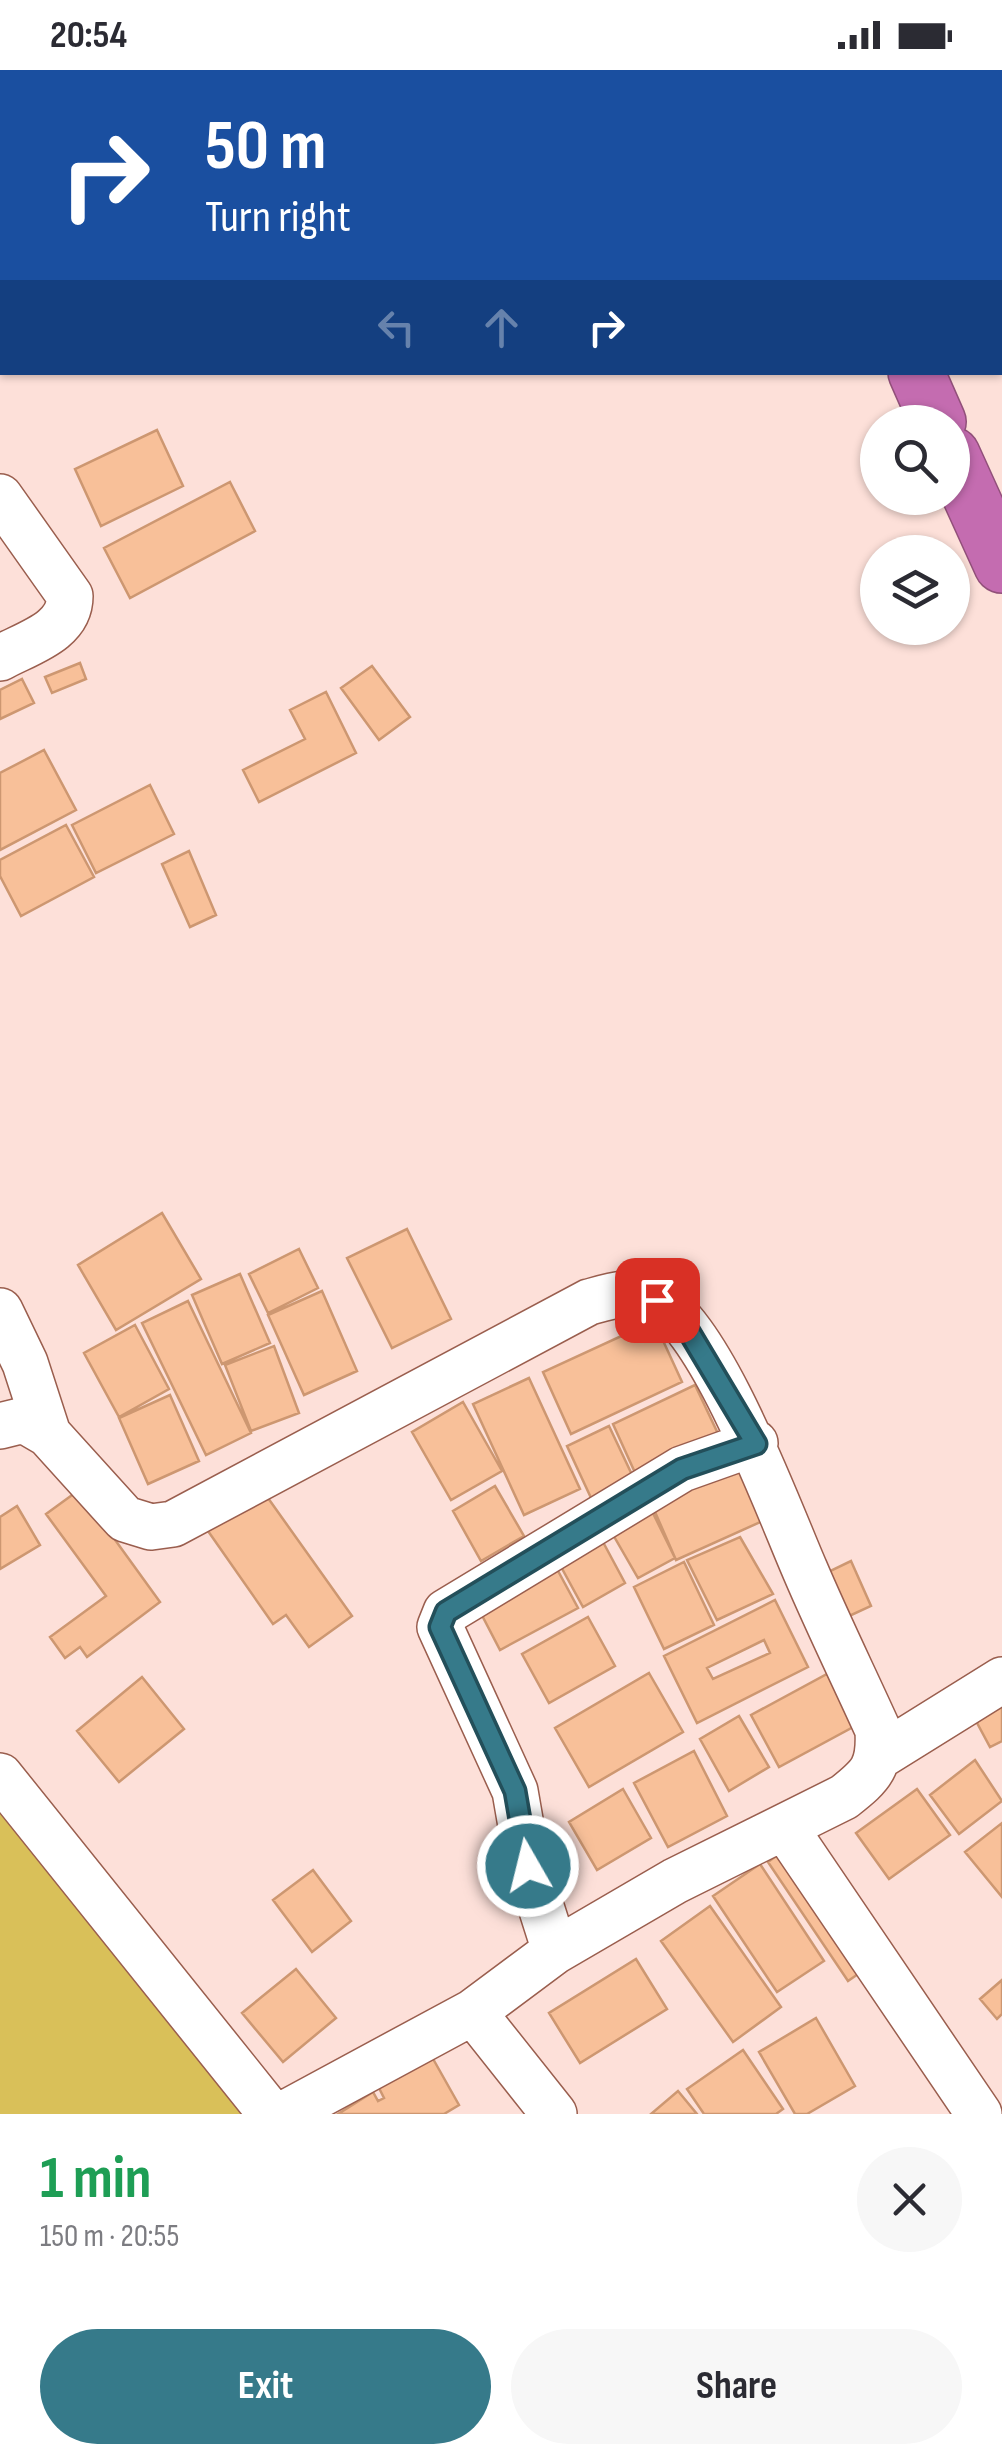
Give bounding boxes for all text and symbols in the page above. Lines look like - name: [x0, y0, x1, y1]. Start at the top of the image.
- text: 20:54: [50, 13, 127, 58]
- text: 50 m: [205, 105, 326, 189]
- icon: right: [40, 110, 170, 240]
- text: Turn right: [205, 190, 351, 245]
- icon: left: [369, 300, 424, 355]
- icon: ahead: [474, 300, 529, 355]
- icon: right: [579, 300, 634, 355]
- map controls: [860, 405, 970, 645]
- button: search: [860, 405, 970, 515]
- button: layers: [860, 535, 970, 645]
- pin: [615, 1258, 700, 1343]
- icon: arrive: [630, 1273, 685, 1328]
- position arrow: [476, 1814, 580, 1918]
- text: 1 min: [40, 2143, 152, 2215]
- button: close: [857, 2147, 962, 2252]
- text: 150 m · 20:55: [40, 2217, 179, 2256]
- button: Exit: [40, 2329, 491, 2444]
- button: Share: [511, 2329, 962, 2444]

